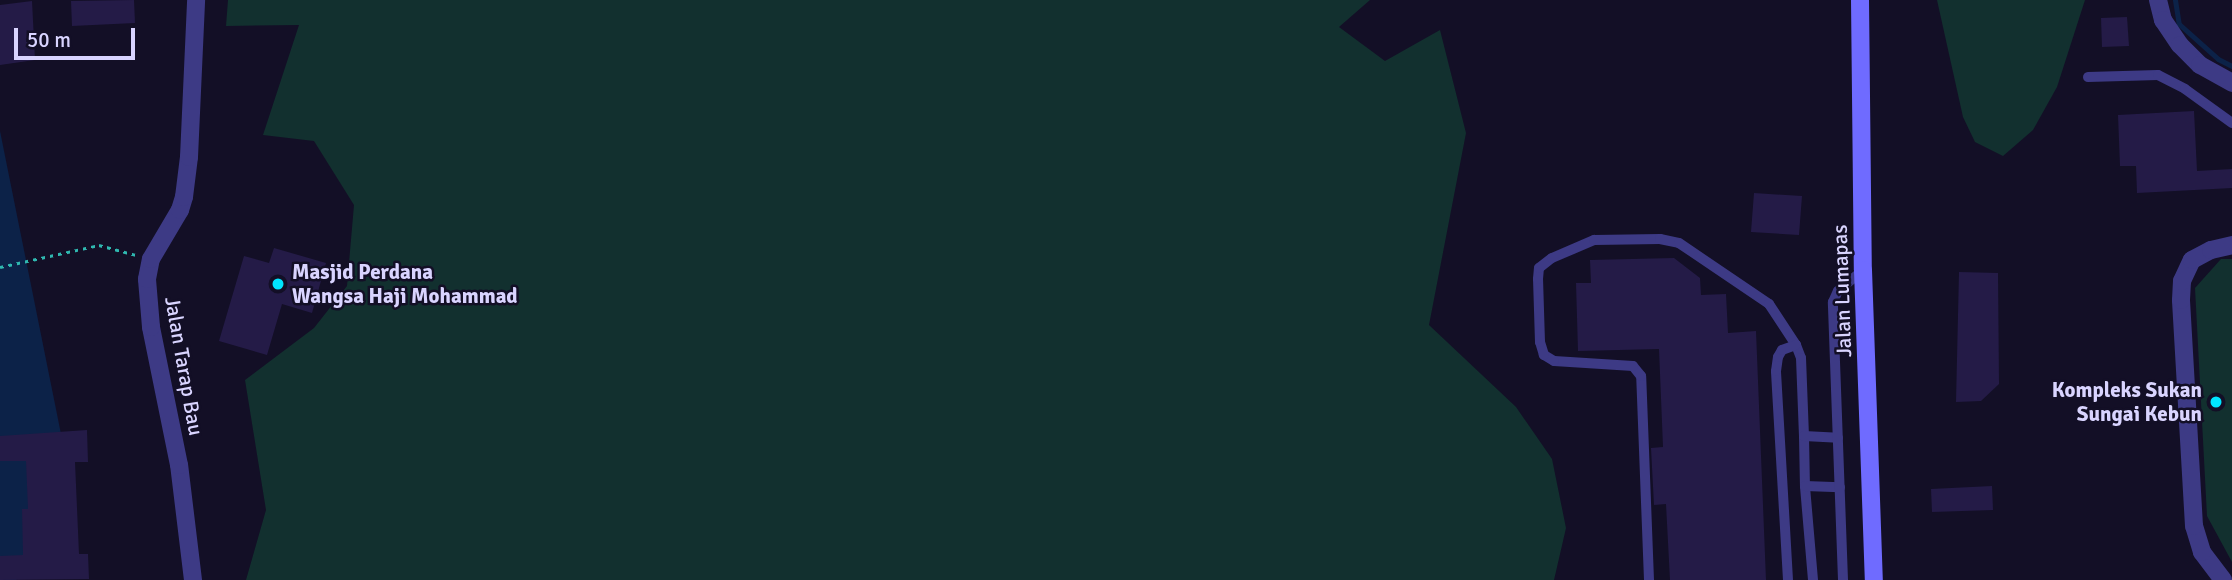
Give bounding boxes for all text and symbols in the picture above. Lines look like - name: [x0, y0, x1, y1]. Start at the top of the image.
- scale bar: [18, 14, 138, 58]
- text: 50 m: [27, 27, 71, 53]
- street label: Jalan Lumapas: [1827, 224, 1857, 358]
- place label: Masjid Perdana Wangsa Haji Mohammad: [292, 259, 518, 309]
- marker: Masjid Perdana Wangsa Haji Mohammad: [270, 276, 286, 292]
- street label: Jalan Tarap Bau: [159, 295, 209, 437]
- place label: Kompleks Sukan Sungai Kebun: [2052, 377, 2202, 427]
- marker: Kompleks Sukan Sungai Kebun: [2208, 394, 2224, 410]

